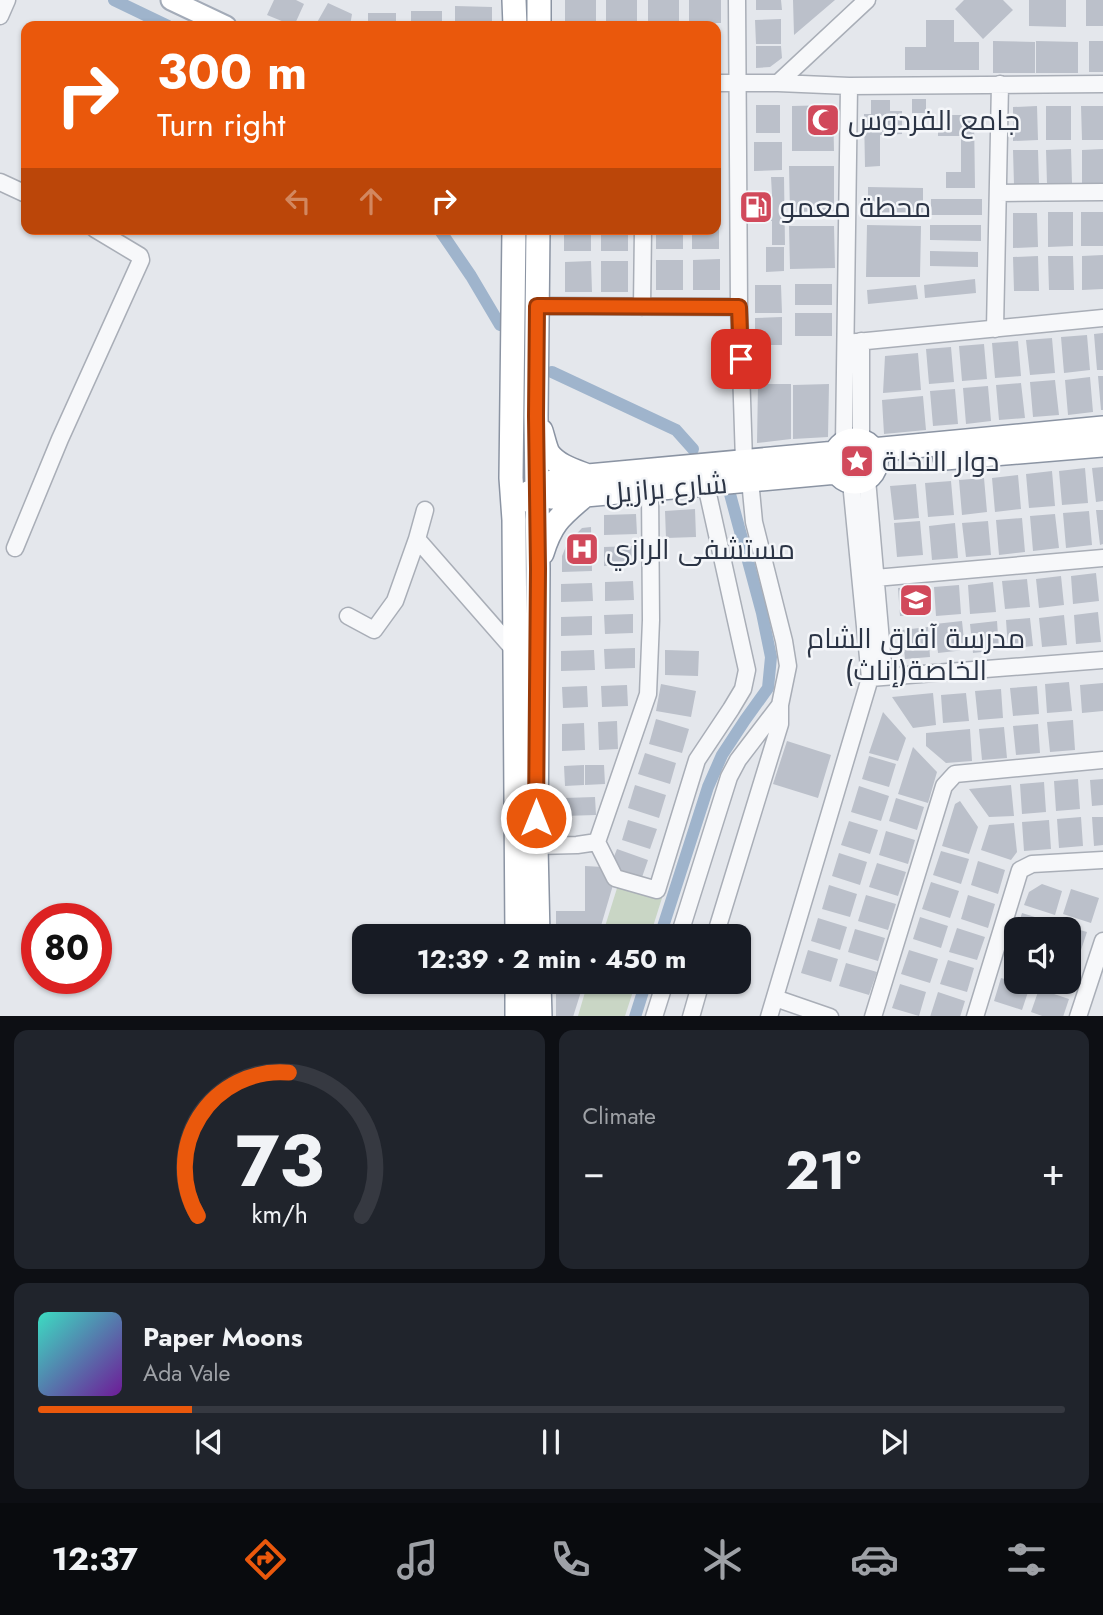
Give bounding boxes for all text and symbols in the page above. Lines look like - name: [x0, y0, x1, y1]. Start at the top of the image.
- text: 300 m: [157, 37, 307, 107]
- icon: right: [42, 49, 133, 140]
- place label: جامع الفردوس: [848, 100, 1020, 141]
- mosque icon: جامع الفردوس: [804, 101, 842, 139]
- text: Turn right: [157, 102, 286, 148]
- icon: left: [279, 182, 317, 220]
- icon: ahead: [352, 182, 390, 220]
- icon: right: [425, 182, 463, 220]
- place label: محطة معمو: [780, 187, 931, 228]
- fuel station icon: محطة معمو: [737, 188, 775, 226]
- pin: [711, 329, 771, 389]
- icon: arrive: [722, 340, 760, 378]
- place label: دوار النخلة: [882, 441, 999, 482]
- place icon: دوار النخلة: [838, 442, 876, 480]
- street label: شارع برازيل: [603, 463, 729, 514]
- place label: مستشفى الرازي: [606, 529, 795, 571]
- hospital icon: مستشفى الرازي: [563, 530, 601, 568]
- school or university icon: مدرسة آفاق الشام الخاصة(إناث): [897, 581, 935, 619]
- place label: مدرسة آفاق الشام الخاصة(إناث): [807, 618, 1025, 691]
- position arrow: [499, 781, 573, 855]
- speed limit sign: 80: [21, 903, 112, 994]
- map controls: [1004, 917, 1081, 994]
- button: sound: [1004, 917, 1081, 994]
- text: 12:39 · 2 min · 450 m: [417, 940, 686, 978]
- text: Climate: [583, 1099, 656, 1133]
- text: 73: [235, 1108, 324, 1213]
- text: 21°: [785, 1133, 861, 1209]
- text: −: [583, 1144, 605, 1199]
- text: +: [1042, 1144, 1065, 1199]
- text: km/h: [251, 1195, 308, 1231]
- text: Paper Moons: [143, 1318, 303, 1356]
- text: Ada Vale: [143, 1356, 230, 1390]
- icon: previous: [190, 1423, 228, 1461]
- icon: pause: [532, 1423, 570, 1461]
- icon: next: [875, 1423, 913, 1461]
- icon: directions: [241, 1535, 290, 1584]
- icon: music: [393, 1535, 442, 1584]
- icon: phone: [546, 1535, 595, 1584]
- icon: climate: [698, 1535, 747, 1584]
- icon: car: [850, 1535, 899, 1584]
- icon: filters: [1002, 1535, 1051, 1584]
- text: 12:37: [52, 1536, 138, 1582]

